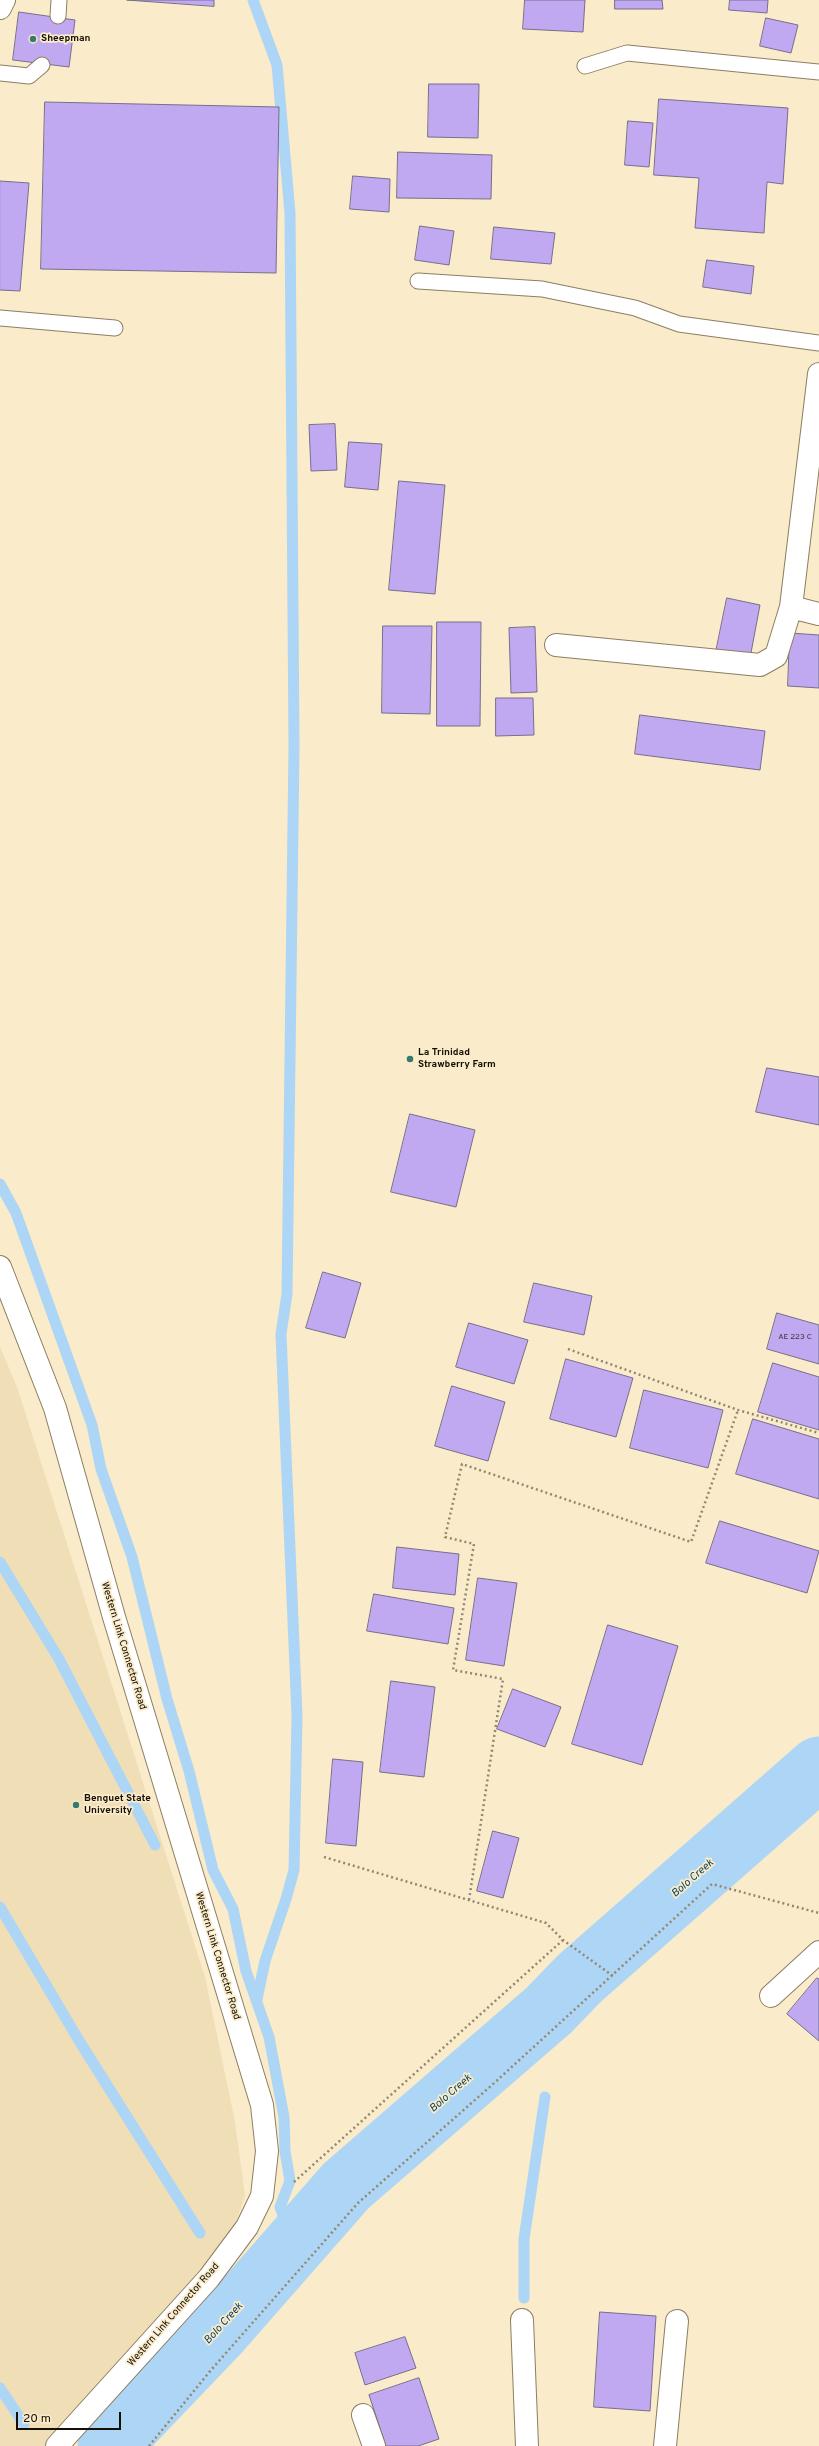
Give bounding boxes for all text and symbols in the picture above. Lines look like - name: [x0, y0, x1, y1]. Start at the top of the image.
- place label: Sheepman: [41, 33, 90, 45]
- marker: Sheepman: [28, 34, 38, 44]
- place label: La Trinidad Strawberry Farm: [418, 1047, 496, 1070]
- marker: La Trinidad Strawberry Farm: [405, 1054, 415, 1064]
- house number: AE 223 C: [778, 1332, 812, 1342]
- street label: Western Link Connector Road: [98, 1581, 148, 1711]
- place label: Benguet State University: [84, 1793, 151, 1816]
- marker: Benguet State University: [71, 1800, 81, 1810]
- water label: Bolo Creek: [669, 1857, 717, 1901]
- street label: Western Link Connector Road: [192, 1891, 242, 2021]
- water label: Bolo Creek: [427, 2072, 475, 2116]
- street label: Western Link Connector Road: [126, 2261, 222, 2369]
- water label: Bolo Creek: [202, 2300, 246, 2348]
- scale bar: [18, 2404, 123, 2430]
- text: 20 m: [23, 2411, 51, 2427]

